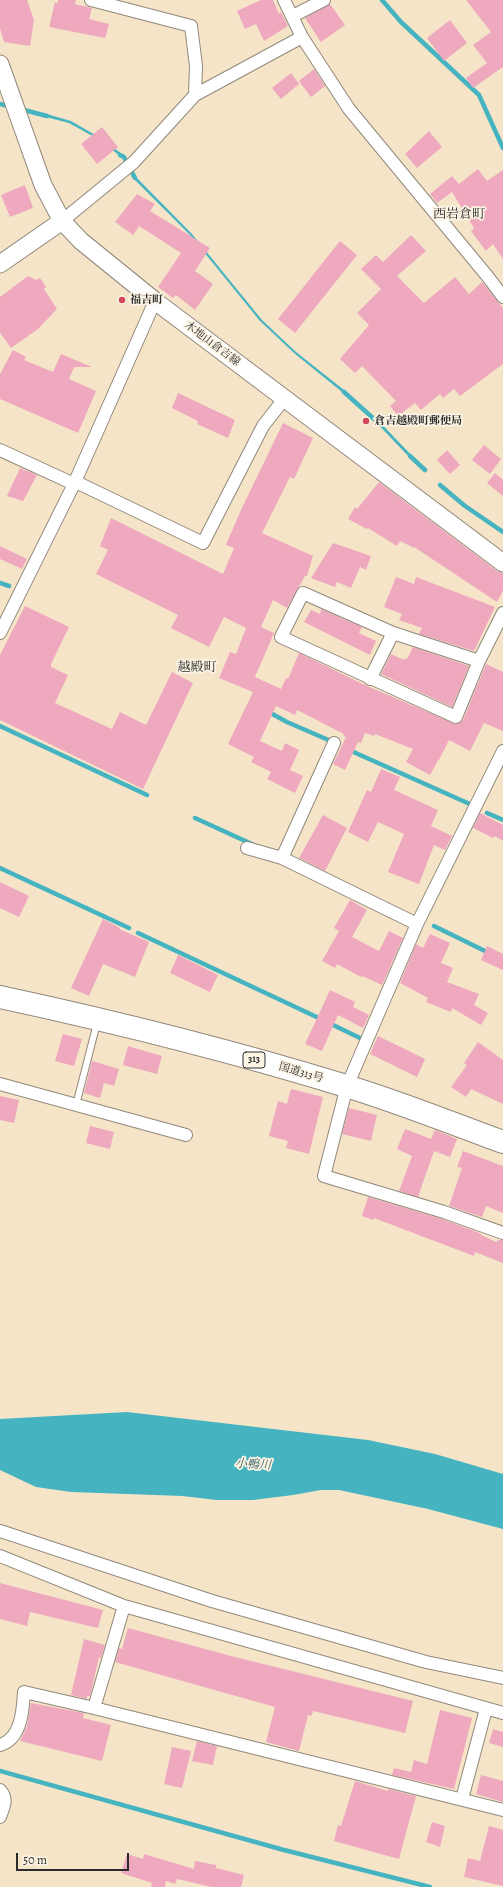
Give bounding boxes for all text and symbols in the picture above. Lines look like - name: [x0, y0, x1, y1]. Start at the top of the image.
- district label: 西岩倉町: [433, 207, 485, 223]
- place label: 福吉町: [130, 293, 163, 307]
- marker: 福吉町: [117, 295, 127, 305]
- street label: 木地山倉吉線: [182, 319, 242, 369]
- place label: 倉吉越殿町郵便局: [374, 414, 462, 428]
- marker: 倉吉越殿町郵便局: [361, 416, 371, 426]
- district label: 越殿町: [178, 660, 216, 676]
- road number: 313: [243, 1052, 265, 1068]
- street label: 国道313号: [277, 1060, 325, 1086]
- water label: 小鴨川: [235, 1457, 271, 1473]
- scale bar: [18, 1845, 131, 1871]
- text: 50 m: [23, 1852, 47, 1868]

